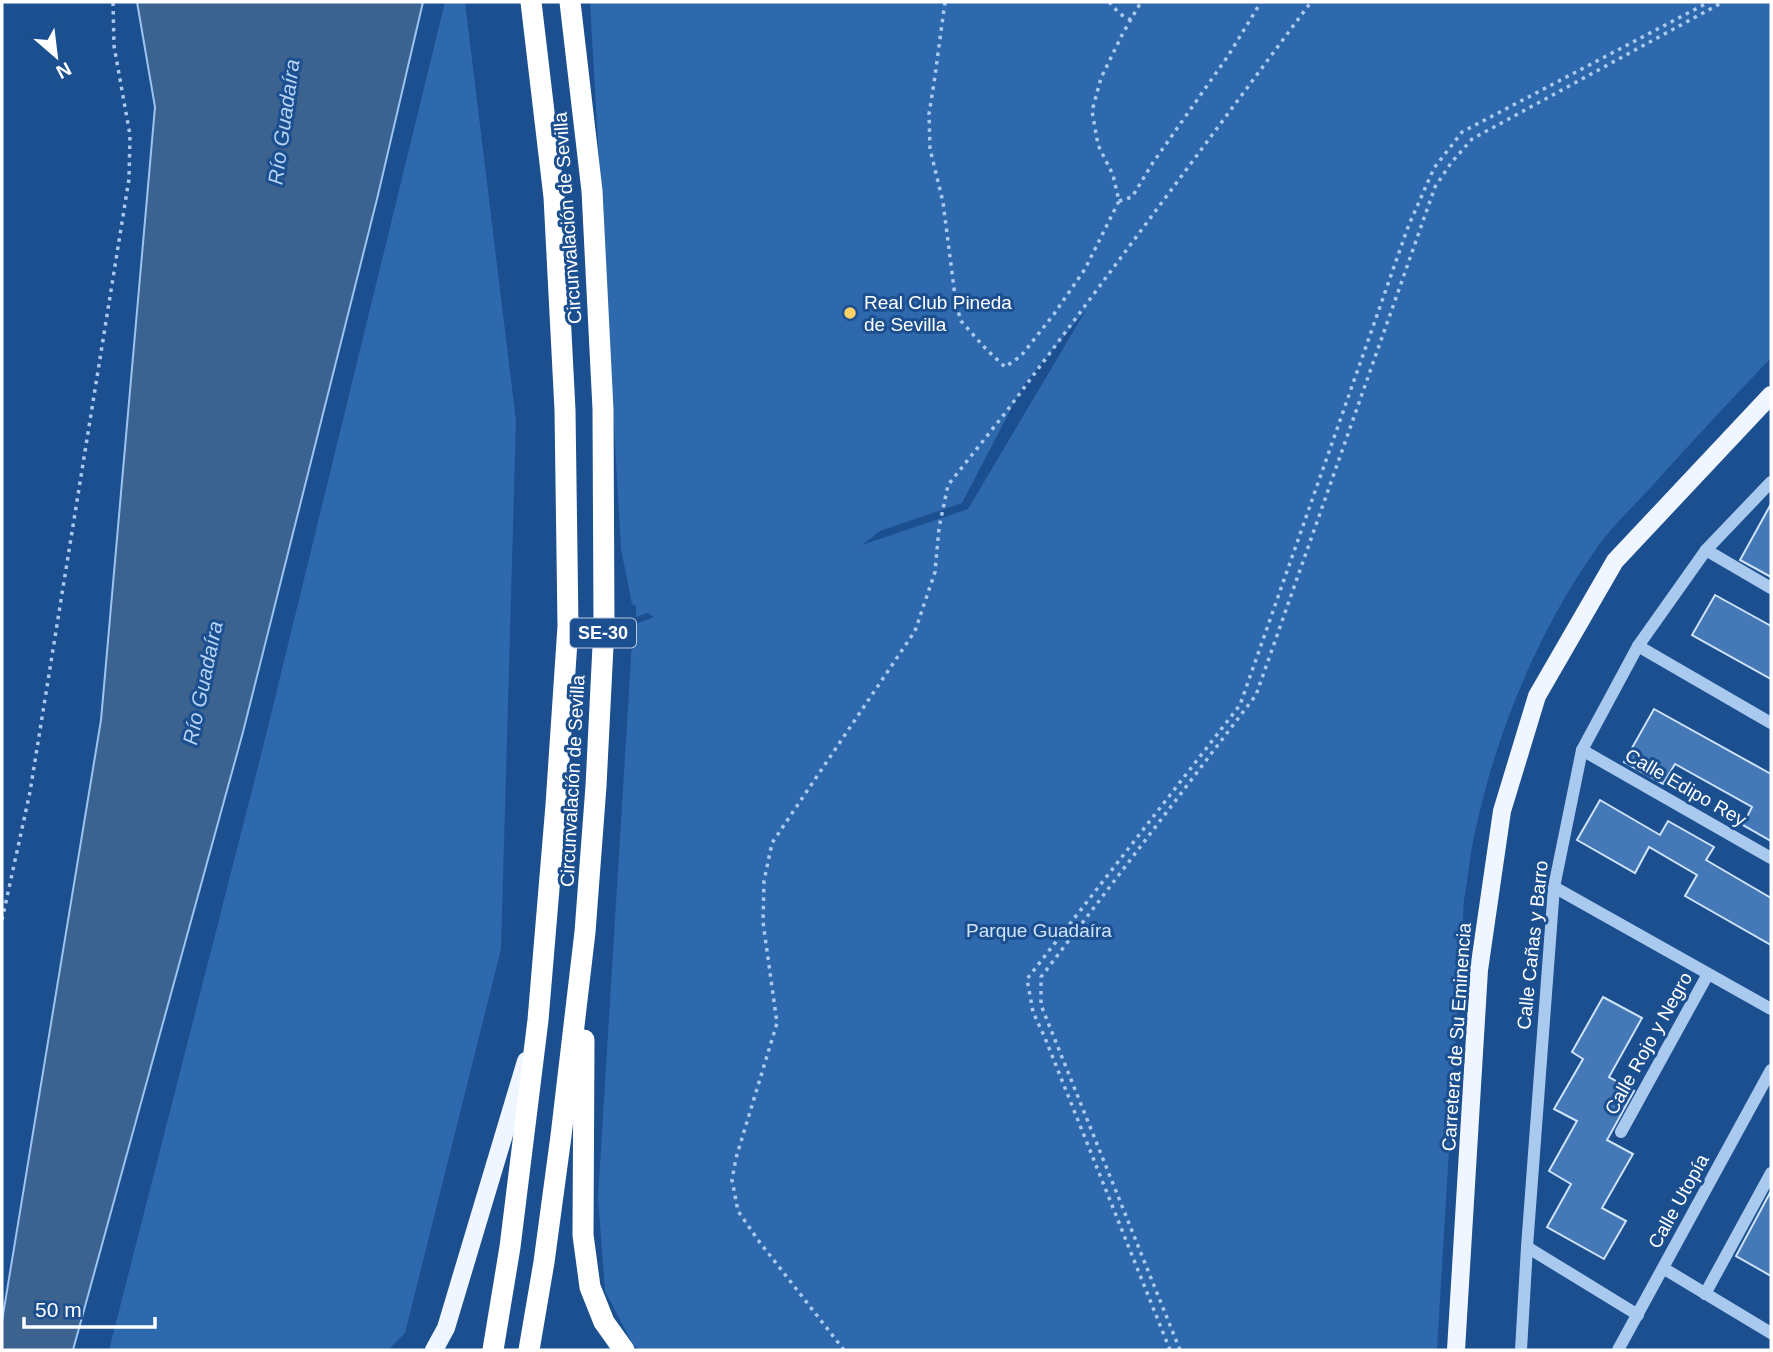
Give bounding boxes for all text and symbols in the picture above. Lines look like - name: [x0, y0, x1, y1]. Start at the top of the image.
- north arrow: [21, 21, 91, 91]
- text: N: [53, 58, 75, 83]
- water label: Río Guadaíra: [263, 58, 304, 186]
- street label: Circunvalación de Sevilla: [550, 111, 585, 325]
- place label: Real Club Pineda de Sevilla: [864, 292, 1012, 335]
- marker: Real Club Pineda de Sevilla: [842, 305, 858, 321]
- road number: SE-30: [570, 618, 636, 648]
- water label: Río Guadaíra: [178, 619, 227, 747]
- street label: Circunvalación de Sevilla: [556, 674, 589, 888]
- street label: Calle Edipo Rey: [1622, 744, 1750, 831]
- street label: Calle Cañas y Barro: [1513, 859, 1552, 1031]
- park label: Parque Guadaíra: [966, 920, 1112, 941]
- street label: Carretera de Su Eminencia: [1438, 922, 1475, 1152]
- street label: Calle Rojo y Negro: [1601, 968, 1696, 1118]
- street label: Calle Utopía: [1644, 1150, 1713, 1252]
- scale bar: [24, 1286, 156, 1330]
- text: 50 m: [35, 1298, 82, 1321]

